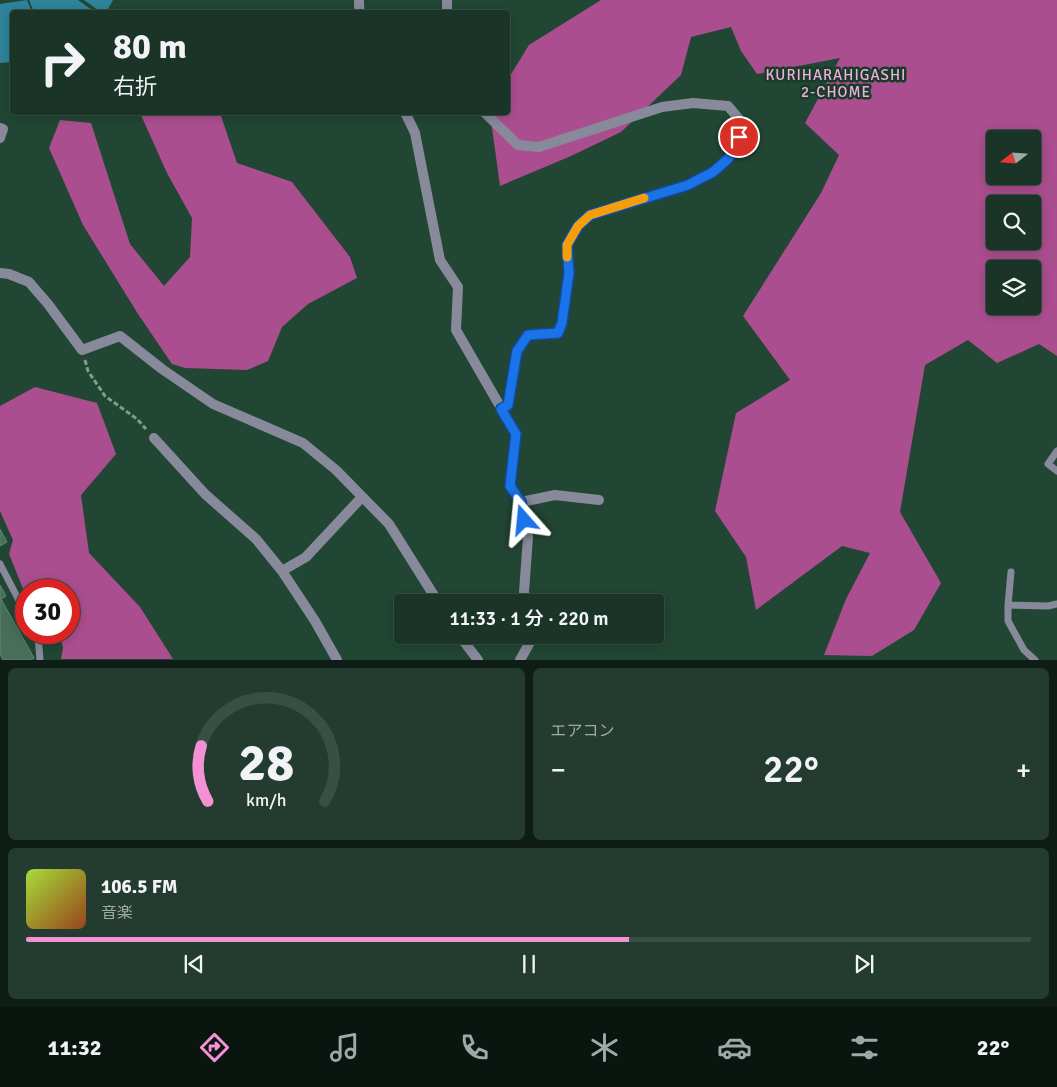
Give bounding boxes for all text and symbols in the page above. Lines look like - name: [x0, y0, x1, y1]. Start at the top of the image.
- text: 80 m: [113, 25, 187, 68]
- icon: right: [30, 30, 95, 95]
- district label: KURIHARAHIGASHI 2-CHOME: [766, 66, 906, 101]
- text: 右折: [113, 73, 157, 100]
- pin: [718, 116, 760, 158]
- icon: arrive: [725, 123, 753, 151]
- north arrow: [986, 130, 1041, 185]
- map controls: [986, 130, 1041, 315]
- button: search: [986, 195, 1041, 250]
- button: layers: [986, 260, 1041, 315]
- position arrow: [497, 493, 549, 545]
- speed limit sign: 30: [15, 579, 80, 644]
- text: 11:33 · 1 分 · 220 m: [450, 607, 608, 631]
- text: エアコン: [551, 721, 615, 741]
- text: 28: [238, 731, 294, 795]
- text: 22°: [763, 746, 819, 793]
- text: −: [551, 753, 566, 787]
- text: +: [1016, 753, 1031, 787]
- text: km/h: [246, 789, 286, 811]
- text: 106.5 FM: [101, 875, 178, 899]
- text: 音楽: [101, 903, 133, 923]
- icon: previous: [180, 950, 208, 978]
- icon: pause: [515, 950, 543, 978]
- icon: next: [850, 950, 878, 978]
- icon: directions: [197, 1030, 232, 1065]
- icon: music: [327, 1030, 362, 1065]
- icon: phone: [457, 1030, 492, 1065]
- icon: climate: [587, 1030, 622, 1065]
- icon: car: [717, 1030, 752, 1065]
- icon: filters: [847, 1030, 882, 1065]
- text: 11:32: [48, 1034, 102, 1061]
- text: 22°: [977, 1034, 1009, 1061]

